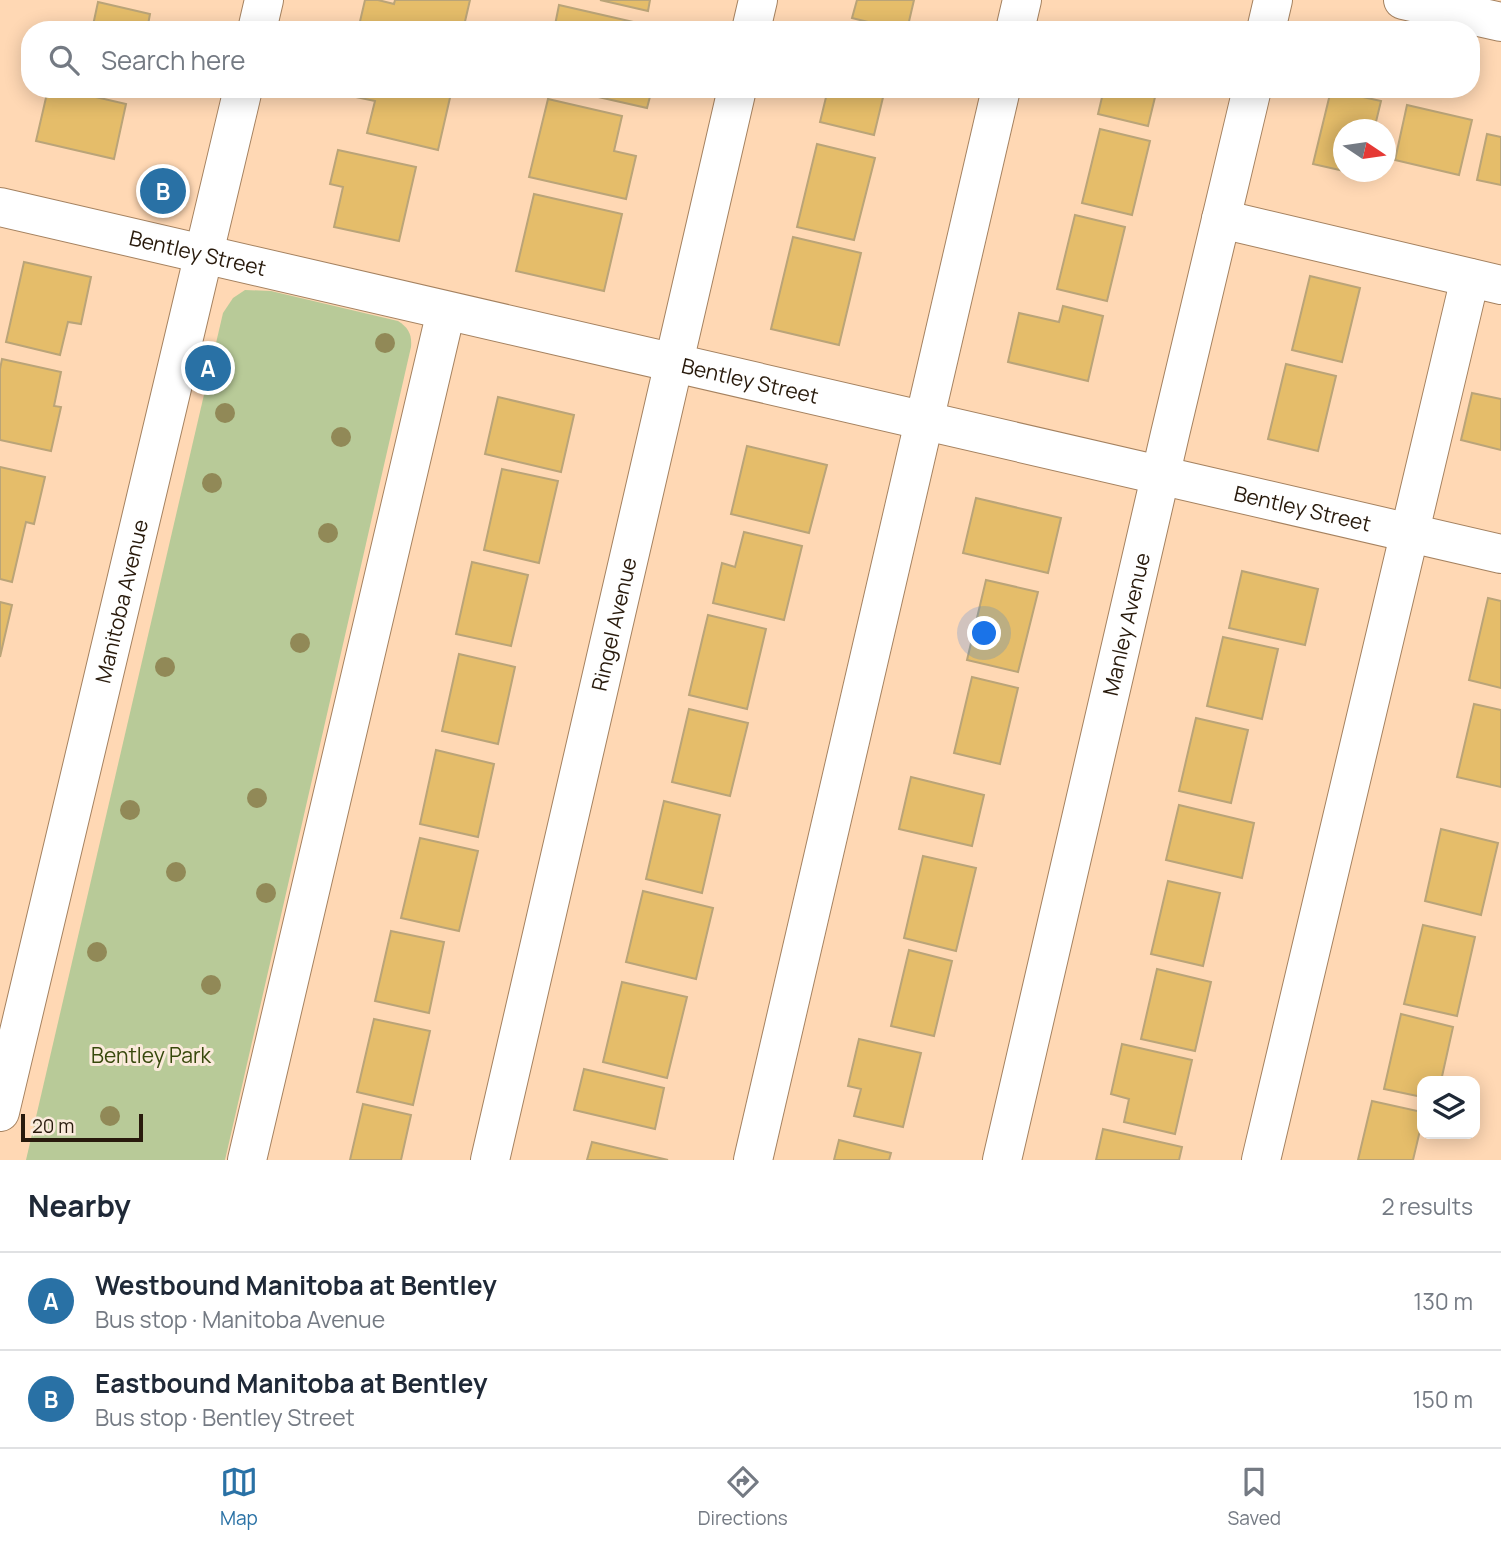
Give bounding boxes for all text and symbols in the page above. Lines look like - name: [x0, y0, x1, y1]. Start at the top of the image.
- search box: [21, 21, 1480, 98]
- icon: search: [45, 41, 83, 79]
- text: Search here: [101, 42, 246, 78]
- north arrow: [1333, 119, 1396, 182]
- pin: B: [140, 165, 186, 217]
- street label: Bentley Street: [127, 223, 269, 282]
- pin: A: [185, 342, 231, 394]
- street label: Bentley Street: [679, 351, 821, 410]
- street label: Bentley Street: [1231, 479, 1374, 538]
- street label: Manitoba Avenue: [88, 517, 154, 686]
- street label: Manley Avenue: [1096, 550, 1156, 698]
- street label: Ringel Avenue: [585, 554, 643, 694]
- your location: [967, 616, 1001, 650]
- park label: Bentley Park: [91, 1041, 211, 1069]
- map controls: [1417, 1076, 1480, 1139]
- button: layers: [1417, 1076, 1480, 1139]
- scale bar: [21, 1111, 144, 1143]
- text: 20 m: [32, 1113, 74, 1139]
- text: Nearby: [28, 1185, 131, 1226]
- text: 2 results: [1381, 1190, 1473, 1222]
- text: Westbound Manitoba at Bentley: [95, 1267, 497, 1303]
- text: A: [43, 1285, 59, 1317]
- text: 130 m: [1413, 1285, 1473, 1317]
- text: Bus stop · Manitoba Avenue: [95, 1303, 385, 1335]
- text: Eastbound Manitoba at Bentley: [95, 1365, 488, 1401]
- text: B: [44, 1383, 58, 1415]
- text: 150 m: [1413, 1383, 1473, 1415]
- text: Bus stop · Bentley Street: [95, 1401, 355, 1433]
- tab: Map: [220, 1463, 258, 1531]
- tab: Directions: [698, 1463, 788, 1531]
- tab: Saved: [1228, 1463, 1281, 1531]

